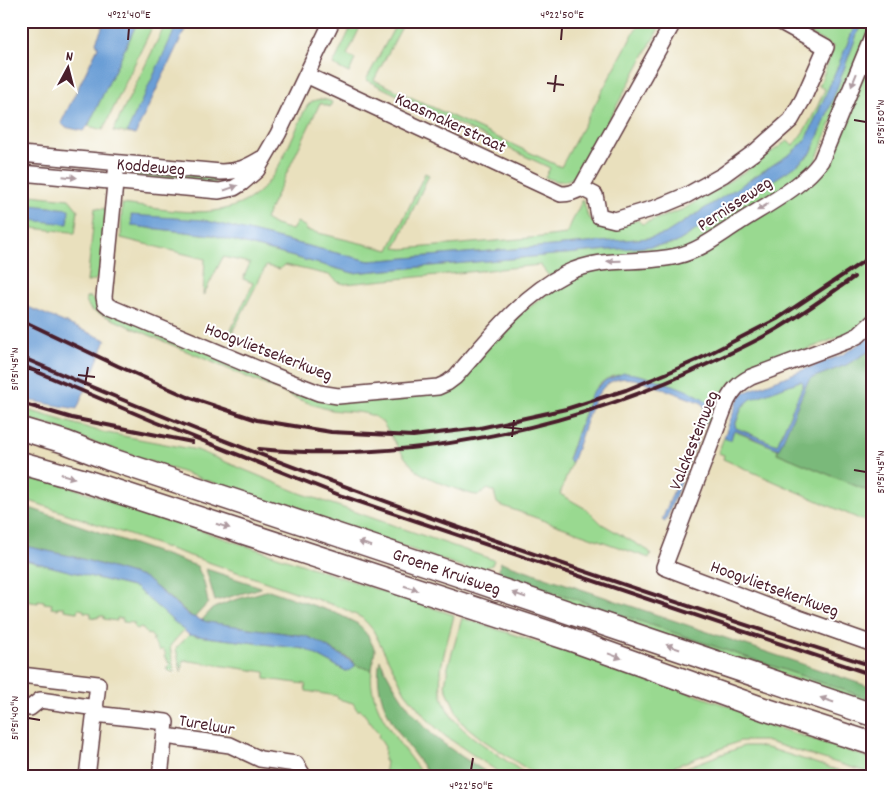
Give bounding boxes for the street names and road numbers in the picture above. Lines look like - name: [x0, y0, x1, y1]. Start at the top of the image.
- street label: Kaasmakerstraat: [390, 88, 510, 161]
- street label: Koddeweg: [116, 153, 186, 184]
- street label: Pernisseweg: [693, 171, 778, 239]
- street label: Hoogvlietsekerkweg: [201, 317, 336, 389]
- street label: Valckesteinweg: [664, 387, 727, 494]
- street label: Groene Kruisweg: [389, 543, 504, 604]
- street label: Hoogvlietsekerkweg: [706, 556, 842, 625]
- street label: Tureluur: [177, 709, 237, 744]

